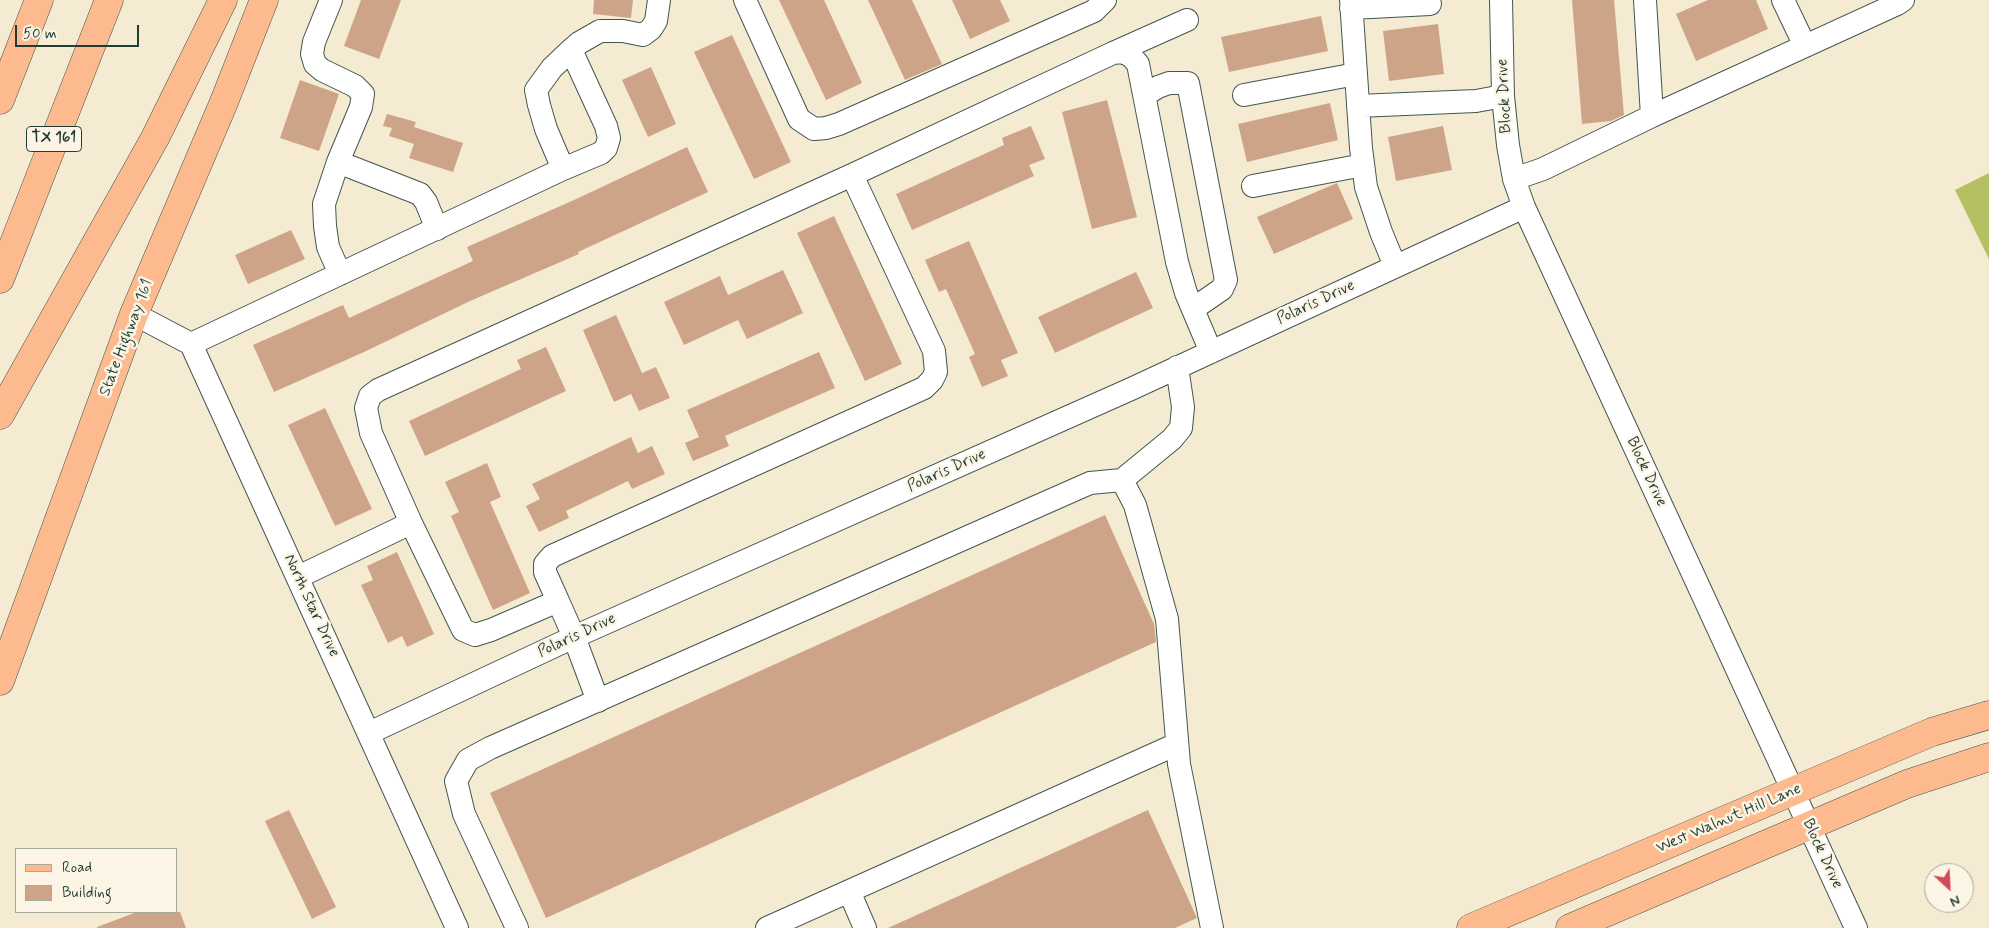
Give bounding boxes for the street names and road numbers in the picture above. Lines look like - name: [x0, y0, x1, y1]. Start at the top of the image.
- street label: Block Drive: [1493, 58, 1517, 134]
- road number: TX 161: [27, 126, 82, 152]
- street label: State Highway 161: [96, 277, 158, 399]
- street label: Polaris Drive: [1274, 277, 1358, 329]
- street label: Block Drive: [1622, 434, 1670, 510]
- street label: Polaris Drive: [905, 445, 989, 497]
- street label: North Star Drive: [279, 552, 343, 660]
- street label: Polaris Drive: [535, 610, 619, 662]
- street label: West Walnut Hill Lane: [1654, 780, 1804, 858]
- street label: Block Drive: [1798, 816, 1846, 892]

